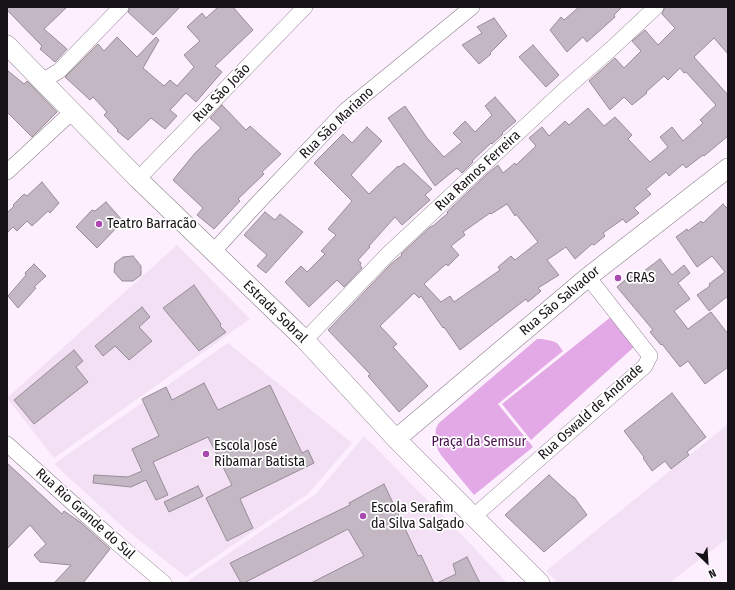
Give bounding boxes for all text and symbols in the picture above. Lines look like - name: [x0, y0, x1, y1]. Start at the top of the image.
- street label: Rua São João: [190, 60, 254, 126]
- street label: Rua São Mariano: [296, 83, 378, 163]
- street label: Rua Ramos Ferreira: [432, 127, 524, 215]
- place label: Teatro Barracão: [107, 216, 197, 232]
- marker: Teatro Barracão: [94, 219, 104, 229]
- street label: Rua São Salvador: [517, 263, 603, 339]
- place label: CRAS: [626, 270, 655, 286]
- marker: CRAS: [613, 273, 623, 283]
- street label: Estrada Sobral: [239, 277, 311, 347]
- street label: Rua Oswald de Andrade: [535, 360, 647, 464]
- park label: Praça da Semsur: [432, 434, 526, 450]
- place label: Escola José Ribamar Batista: [214, 438, 305, 470]
- marker: Escola José Ribamar Batista: [201, 449, 211, 459]
- street label: Rua Rio Grande do Sul: [32, 465, 138, 563]
- place label: Escola Serafim da Silva Salgado: [371, 500, 464, 532]
- marker: Escola Serafim da Silva Salgado: [358, 511, 368, 521]
- north arrow: [687, 542, 727, 582]
- text: N: [707, 566, 718, 581]

